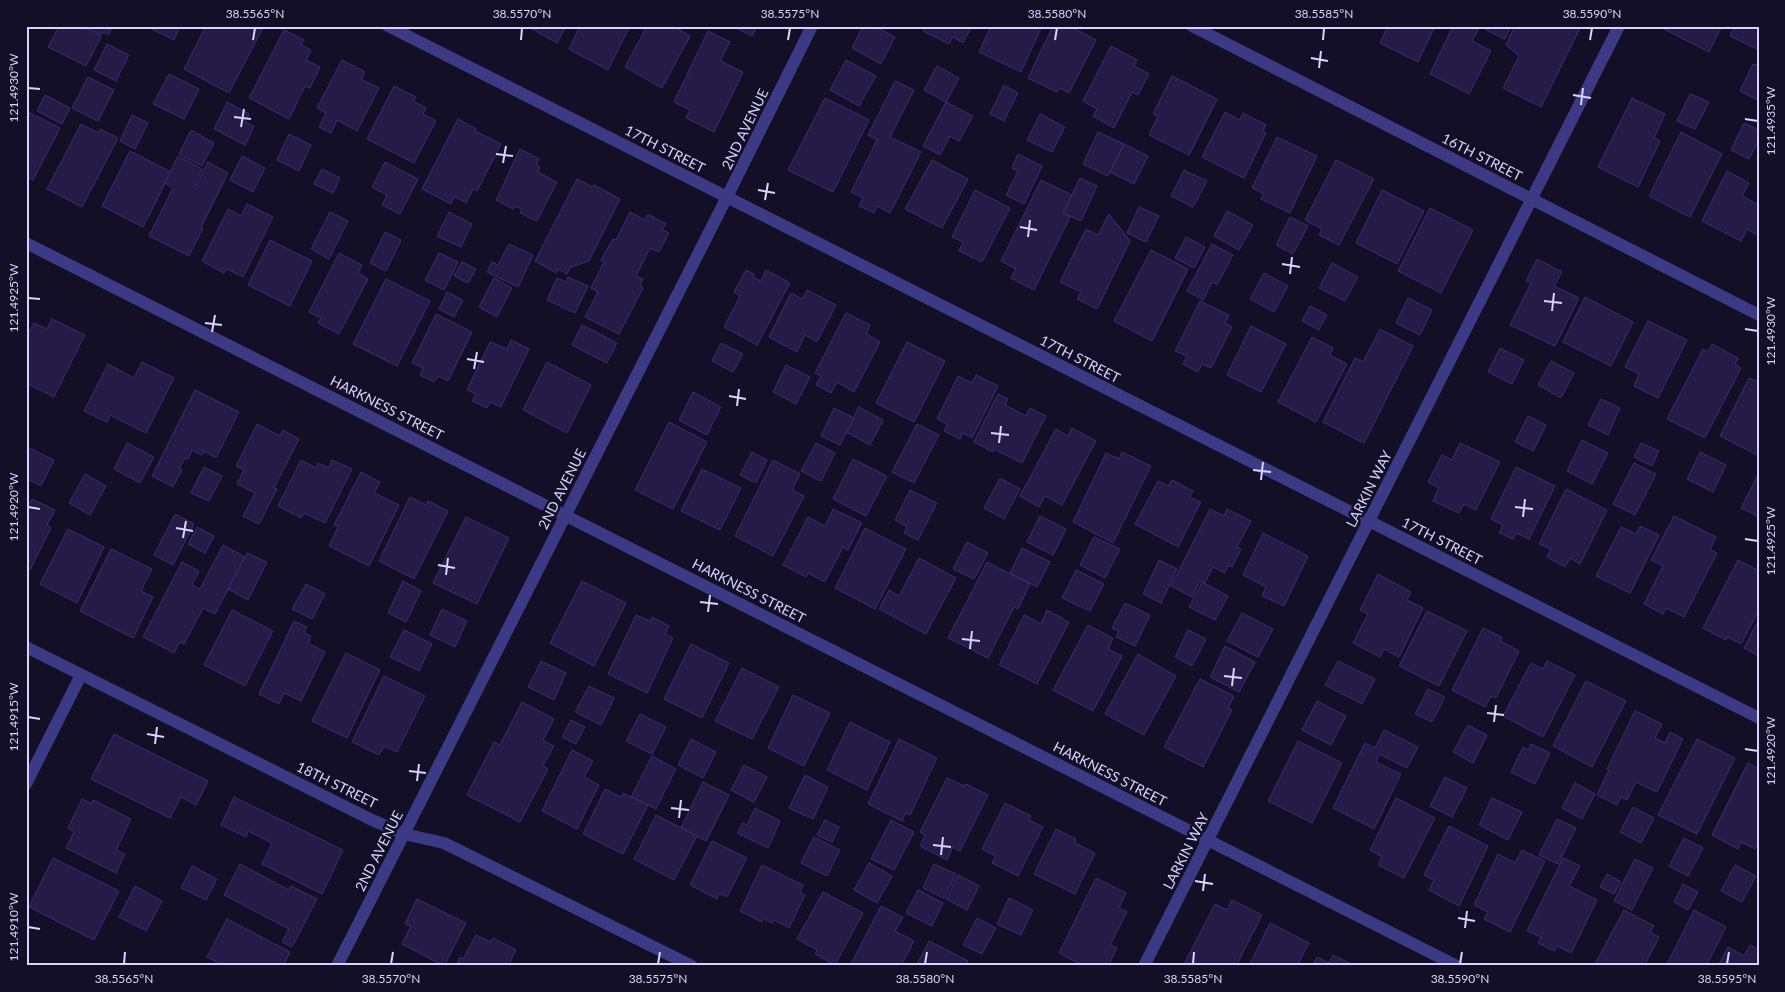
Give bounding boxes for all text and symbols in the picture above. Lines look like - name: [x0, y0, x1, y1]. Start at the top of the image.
- text: 38.5565°N: [226, 6, 284, 21]
- text: 38.5570°N: [493, 6, 551, 21]
- text: 38.5575°N: [761, 6, 819, 21]
- text: 38.5580°N: [1028, 6, 1086, 21]
- text: 38.5585°N: [1295, 6, 1353, 21]
- text: 38.5590°N: [1563, 6, 1621, 21]
- text: 121.4930°W: [6, 53, 21, 122]
- street label: 2ND AVENUE: [718, 86, 771, 172]
- text: 121.4935°W: [1763, 86, 1778, 155]
- street label: 17TH STREET: [622, 121, 709, 176]
- street label: 16TH STREET: [1439, 129, 1526, 184]
- text: 121.4925°W: [6, 263, 21, 332]
- text: 121.4930°W: [1763, 296, 1778, 365]
- street label: 17TH STREET: [1037, 331, 1124, 386]
- street label: HARKNESS STREET: [328, 372, 447, 444]
- street label: 2ND AVENUE: [534, 446, 589, 532]
- street label: LARKIN WAY: [1342, 447, 1395, 530]
- text: 121.4920°W: [6, 472, 21, 541]
- text: 121.4925°W: [1763, 506, 1778, 575]
- street label: 17TH STREET: [1399, 513, 1486, 568]
- street label: HARKNESS STREET: [690, 555, 809, 627]
- text: 121.4915°W: [6, 682, 21, 751]
- text: 121.4920°W: [1763, 716, 1778, 785]
- street label: HARKNESS STREET: [1051, 738, 1170, 810]
- street label: 18TH STREET: [294, 758, 381, 812]
- street label: 2ND AVENUE: [351, 808, 406, 894]
- street label: LARKIN WAY: [1159, 809, 1212, 892]
- text: 121.4910°W: [6, 892, 21, 961]
- text: 38.5565°N: [95, 971, 153, 986]
- text: 38.5570°N: [362, 971, 420, 986]
- text: 38.5575°N: [629, 971, 687, 986]
- text: 38.5580°N: [896, 971, 954, 986]
- text: 38.5585°N: [1164, 971, 1222, 986]
- text: 38.5590°N: [1431, 971, 1489, 986]
- text: 38.5595°N: [1698, 971, 1756, 986]

